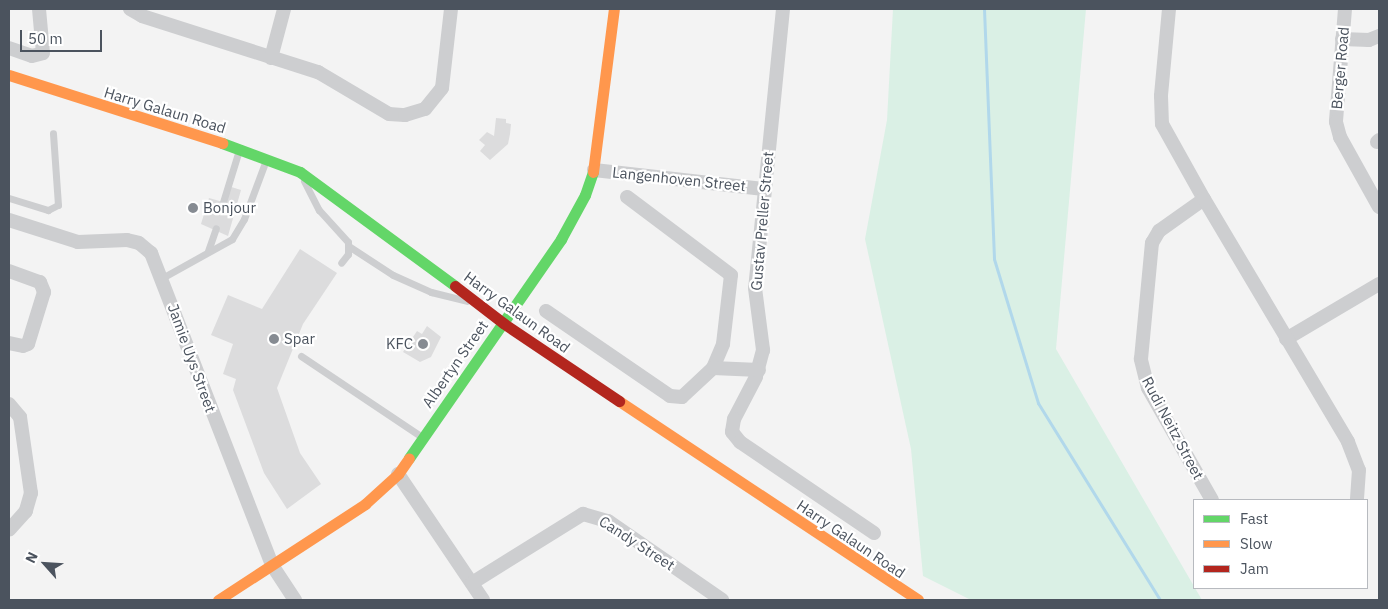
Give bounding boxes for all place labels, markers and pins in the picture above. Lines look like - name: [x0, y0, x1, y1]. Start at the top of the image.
- place label: Bonjour: [203, 199, 256, 217]
- marker: Bonjour: [187, 202, 199, 214]
- place label: Spar: [284, 330, 315, 348]
- marker: Spar: [268, 333, 280, 345]
- place label: KFC: [386, 335, 413, 353]
- marker: KFC: [417, 338, 429, 350]

